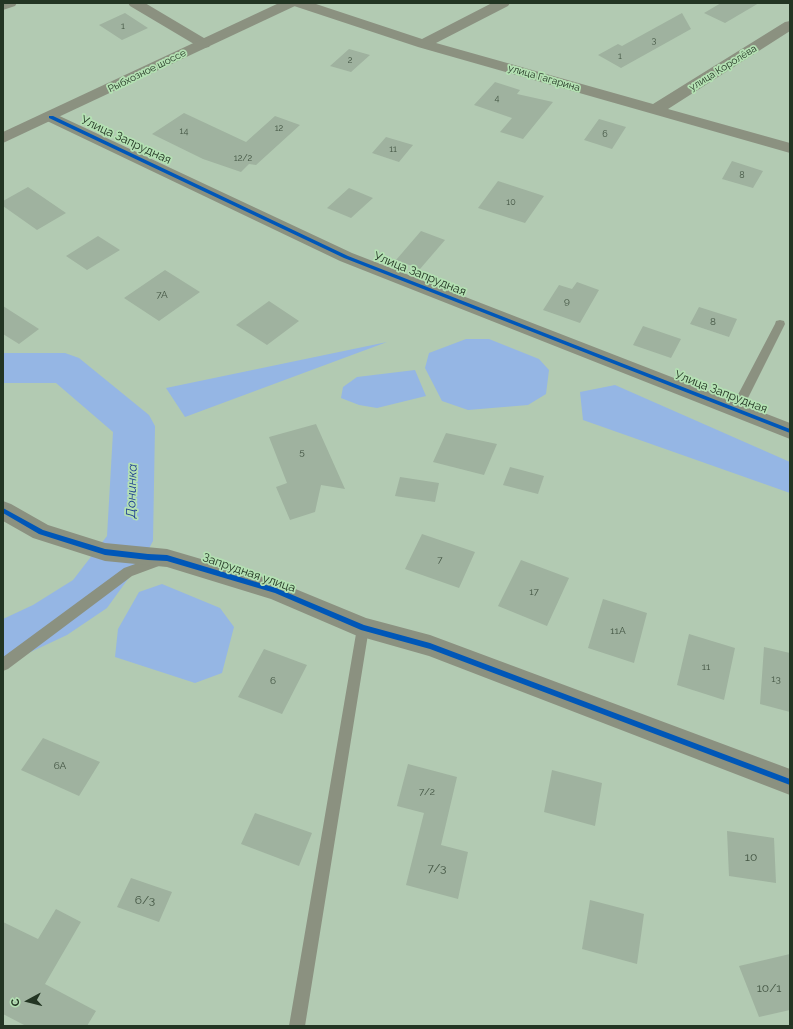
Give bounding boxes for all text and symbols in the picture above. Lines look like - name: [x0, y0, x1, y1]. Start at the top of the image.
- house number: 1: [121, 21, 125, 31]
- house number: 3: [652, 35, 656, 45]
- street label: улица Королёва: [687, 42, 759, 94]
- street label: Рыбхозное шоссе: [106, 47, 188, 95]
- house number: 1: [618, 51, 622, 61]
- house number: 2: [348, 55, 352, 65]
- street label: улица Гагарина: [507, 62, 581, 94]
- house number: 4: [495, 93, 499, 103]
- street label: Улица Запрудная: [78, 113, 174, 167]
- house number: 12: [275, 123, 283, 133]
- house number: 14: [180, 126, 188, 136]
- house number: 6: [602, 129, 608, 139]
- house number: 11: [389, 144, 397, 154]
- house number: 12/2: [234, 153, 252, 163]
- house number: 8: [739, 170, 745, 180]
- house number: 10: [506, 197, 516, 207]
- street label: Улица Запрудная: [372, 249, 468, 299]
- house number: 7А: [156, 289, 168, 301]
- house number: 9: [564, 295, 570, 307]
- house number: 8: [710, 316, 716, 328]
- street label: Улица Запрудная: [673, 368, 769, 416]
- house number: 5: [299, 446, 305, 458]
- water label: Донинка: [123, 464, 141, 518]
- street label: Запрудная улица: [201, 550, 297, 596]
- house number: 7: [437, 554, 443, 566]
- house number: 17: [529, 586, 539, 598]
- house number: 11А: [610, 625, 626, 637]
- house number: 11: [702, 661, 710, 673]
- house number: 13: [771, 673, 781, 685]
- house number: 6: [270, 675, 276, 687]
- house number: 6А: [54, 760, 66, 772]
- house number: 7/2: [419, 786, 435, 798]
- house number: 10: [745, 850, 757, 864]
- house number: 7/3: [427, 861, 447, 875]
- house number: 6/3: [135, 893, 155, 907]
- north arrow: [8, 981, 48, 1021]
- house number: 10/1: [757, 981, 781, 995]
- text: С: [9, 998, 23, 1007]

